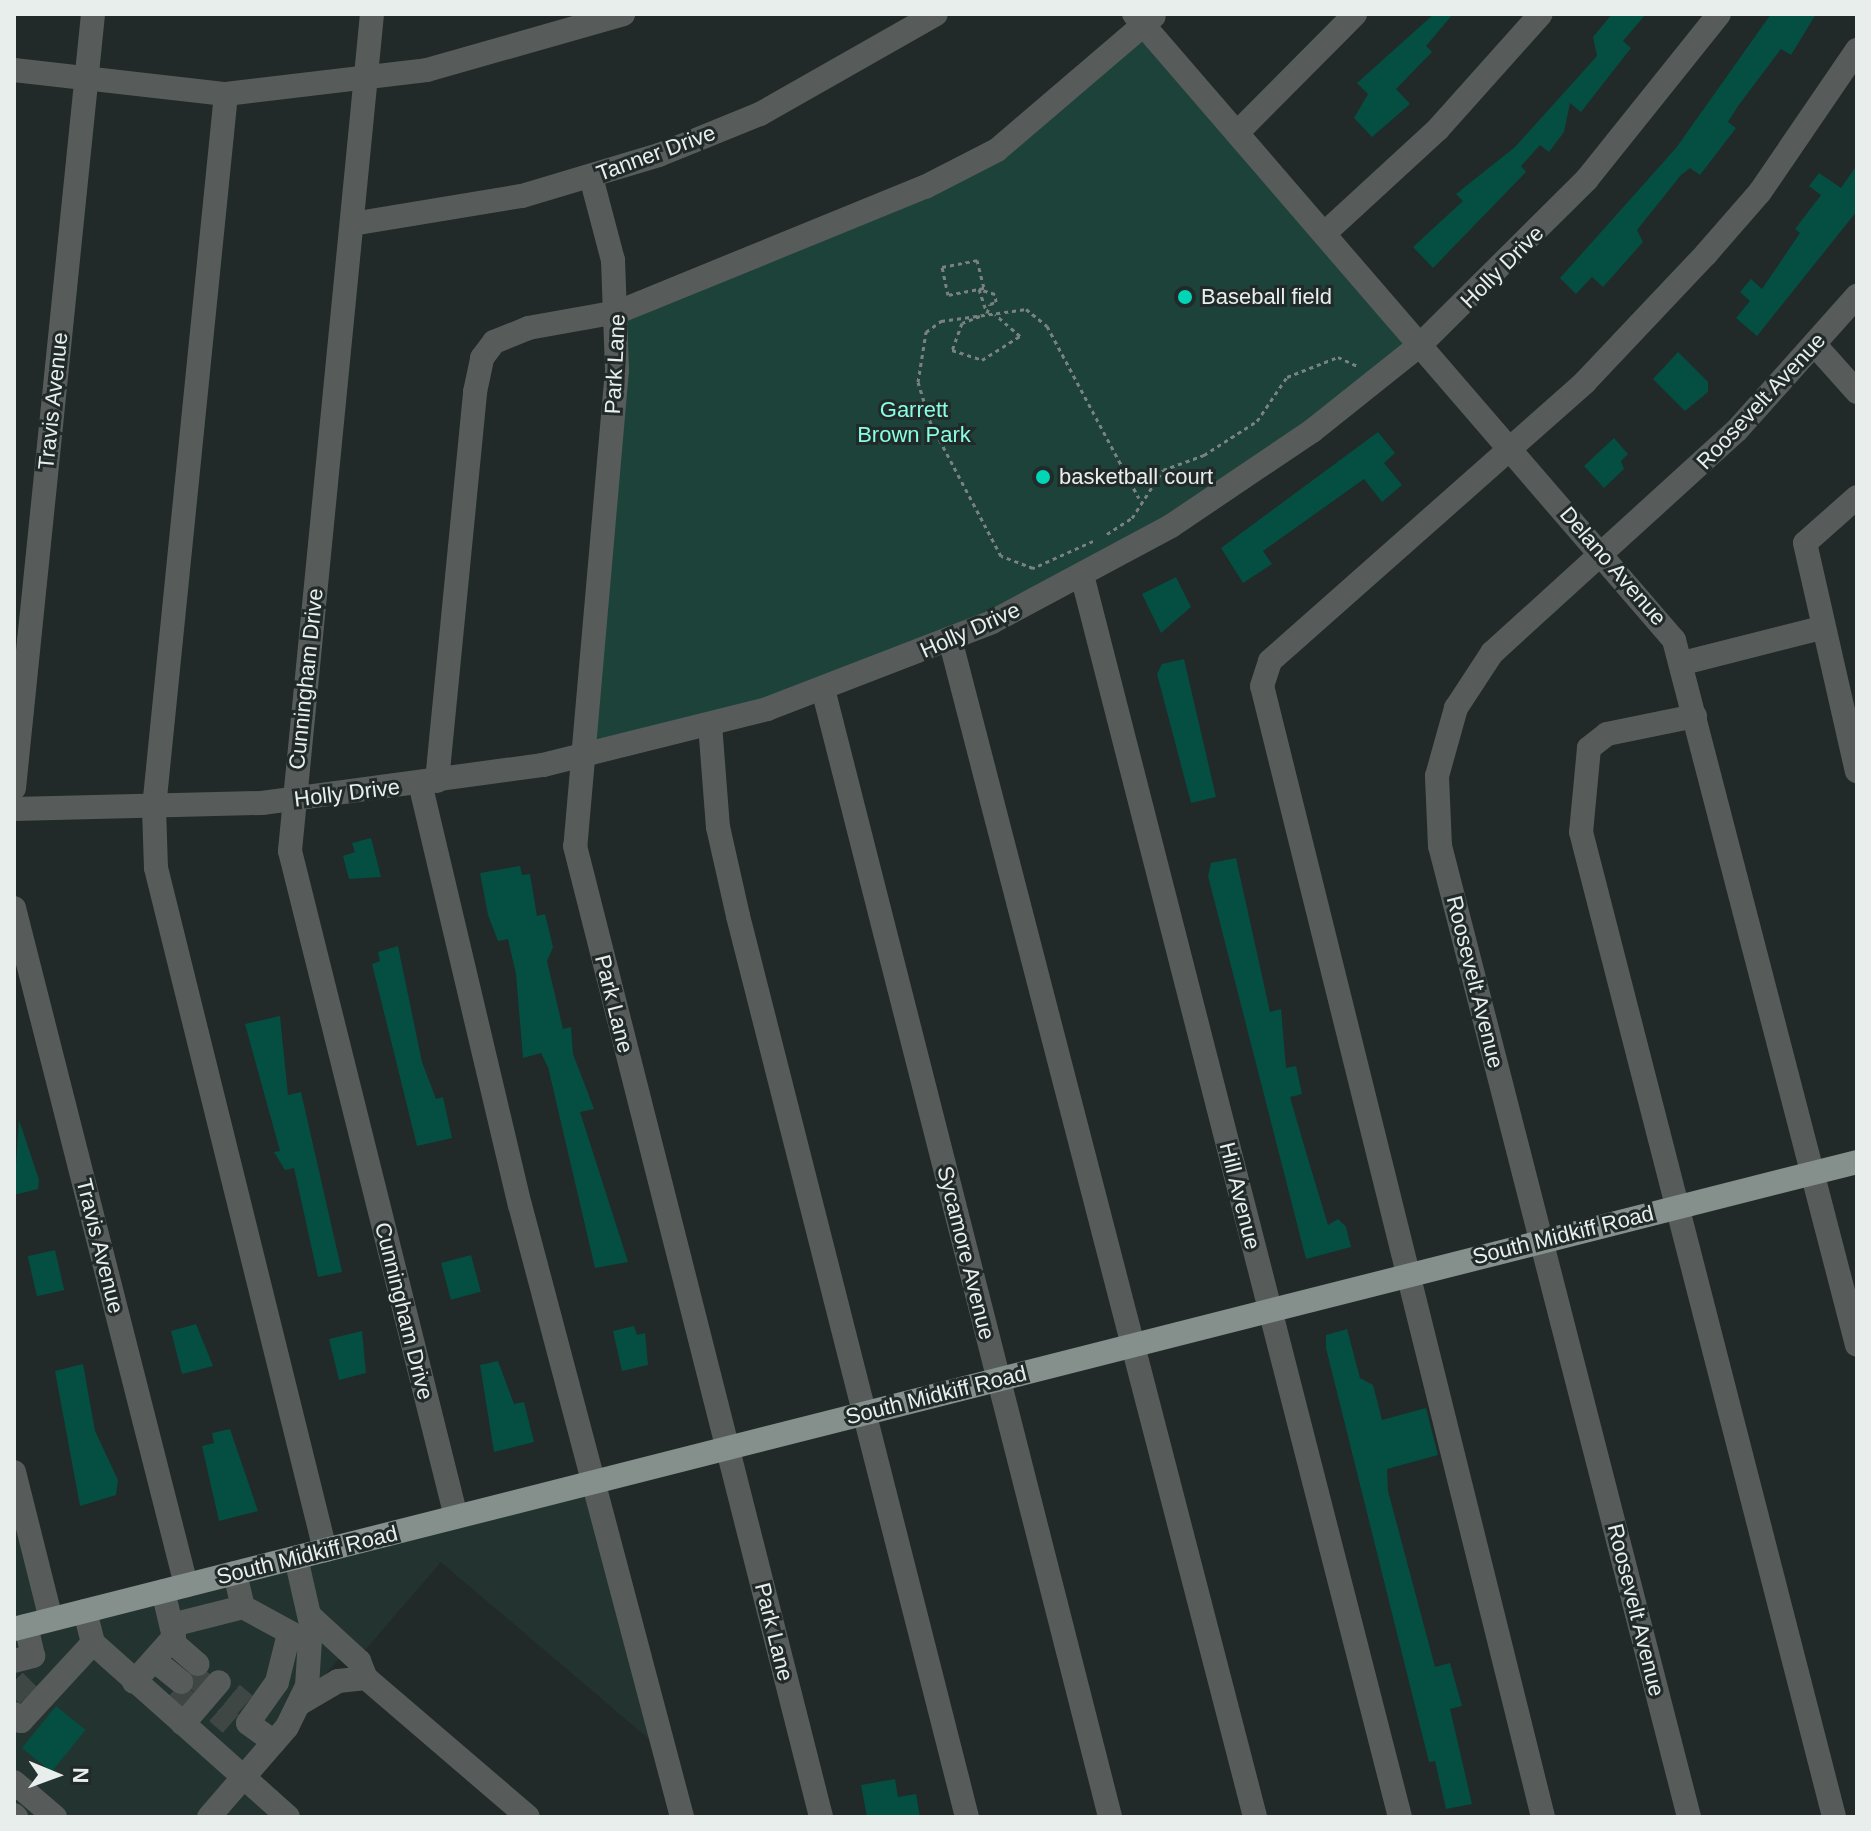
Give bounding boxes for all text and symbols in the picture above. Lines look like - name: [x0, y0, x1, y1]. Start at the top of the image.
- street label: Tanner Drive: [593, 119, 719, 187]
- street label: Holly Drive: [1455, 220, 1549, 314]
- place label: Baseball field: [1201, 284, 1332, 310]
- marker: Baseball field: [1176, 288, 1194, 306]
- street label: Park Lane: [599, 313, 631, 415]
- street label: Roosevelt Avenue: [1691, 327, 1831, 475]
- street label: Travis Avenue: [33, 330, 73, 472]
- park label: Garrett Brown Park: [857, 396, 971, 448]
- place label: basketball court: [1059, 464, 1213, 490]
- marker: basketball court: [1034, 468, 1052, 486]
- street label: Delano Avenue: [1554, 501, 1672, 631]
- street label: Cunningham Drive: [283, 587, 329, 771]
- street label: Holly Drive: [916, 596, 1024, 664]
- street label: Holly Drive: [293, 773, 401, 813]
- street label: Roosevelt Avenue: [1441, 892, 1509, 1072]
- street label: Park Lane: [589, 952, 639, 1056]
- street label: Hill Avenue: [1214, 1139, 1266, 1253]
- street label: Sycamore Avenue: [931, 1163, 1001, 1343]
- street label: Travis Avenue: [70, 1175, 130, 1317]
- street label: South Midkiff Road: [1470, 1200, 1656, 1270]
- street label: Cunningham Drive: [369, 1219, 439, 1403]
- street label: South Midkiff Road: [843, 1360, 1029, 1430]
- street label: South Midkiff Road: [214, 1520, 400, 1590]
- street label: Roosevelt Avenue: [1602, 1520, 1670, 1700]
- street label: Park Lane: [749, 1580, 799, 1684]
- north arrow: [16, 1735, 96, 1815]
- text: N: [68, 1767, 93, 1784]

